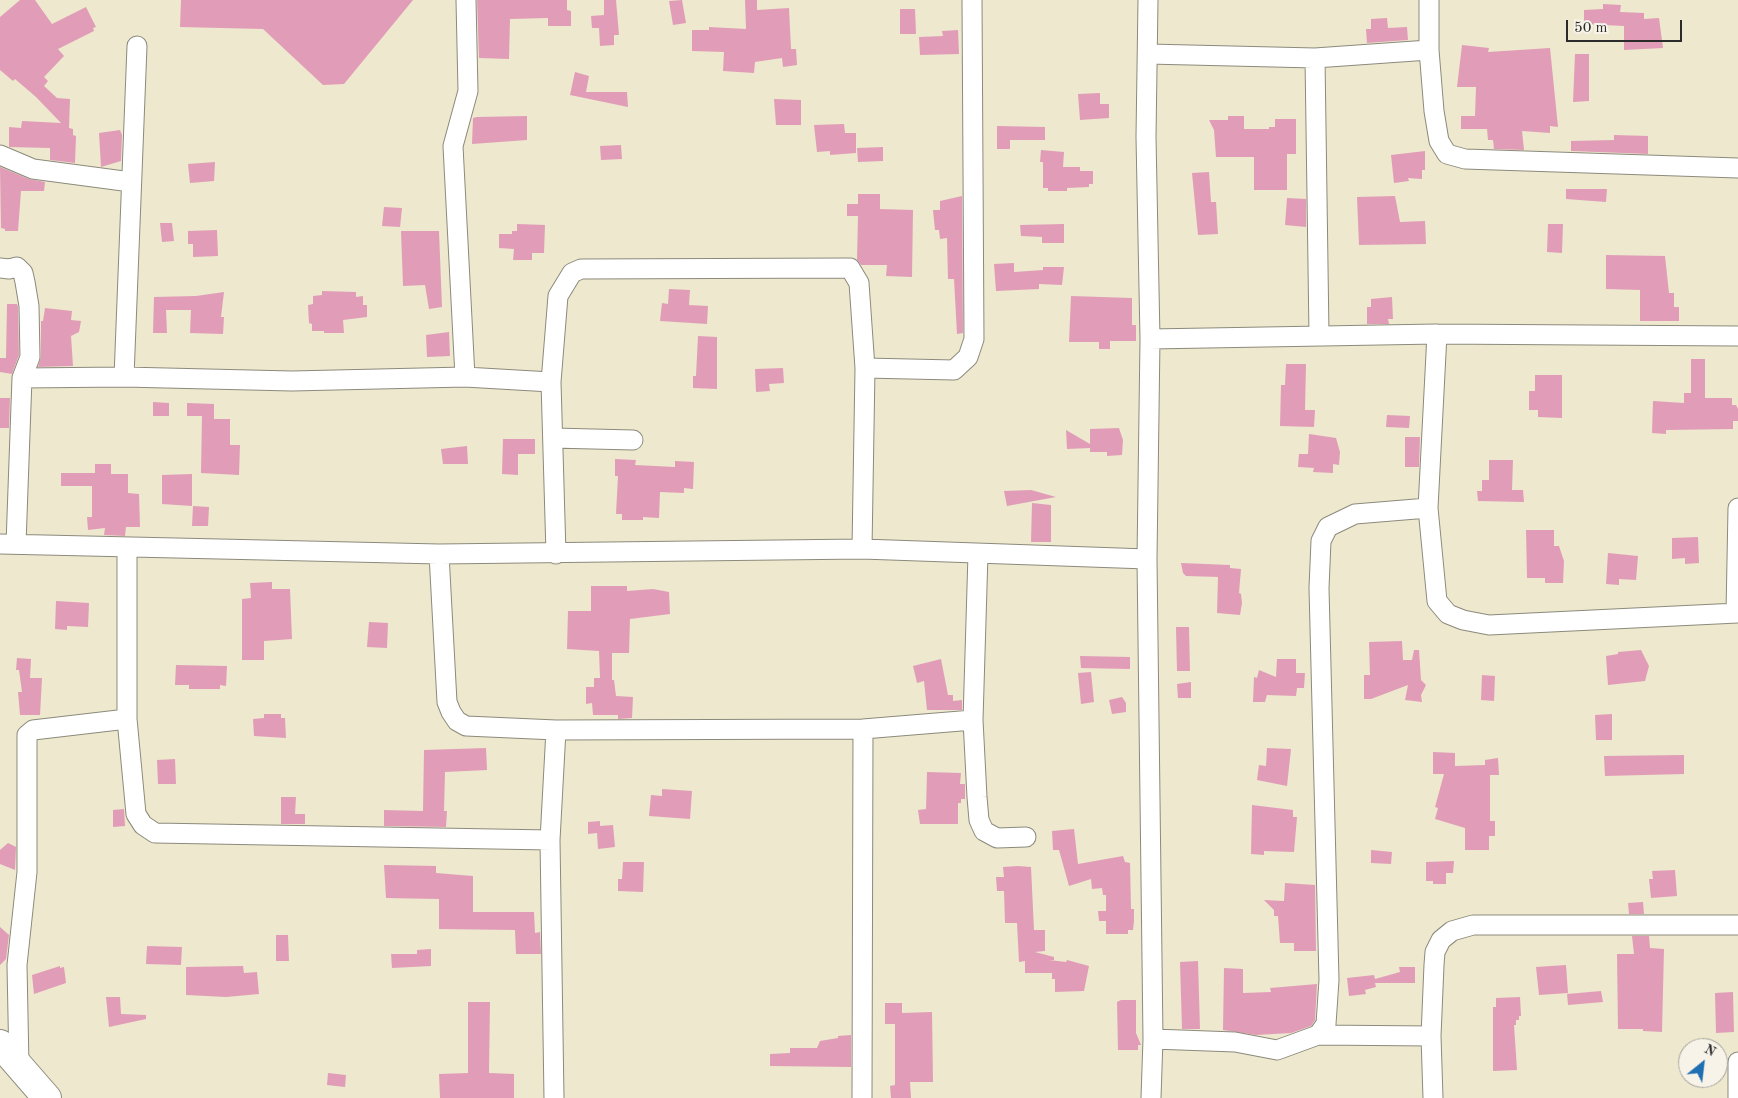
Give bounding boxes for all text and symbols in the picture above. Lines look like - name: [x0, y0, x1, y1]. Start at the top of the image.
- scale bar: [1568, 10, 1684, 42]
- text: 50 m: [1574, 21, 1608, 36]
- north arrow: [1678, 1038, 1728, 1088]
- text: N: [1702, 1042, 1718, 1059]

